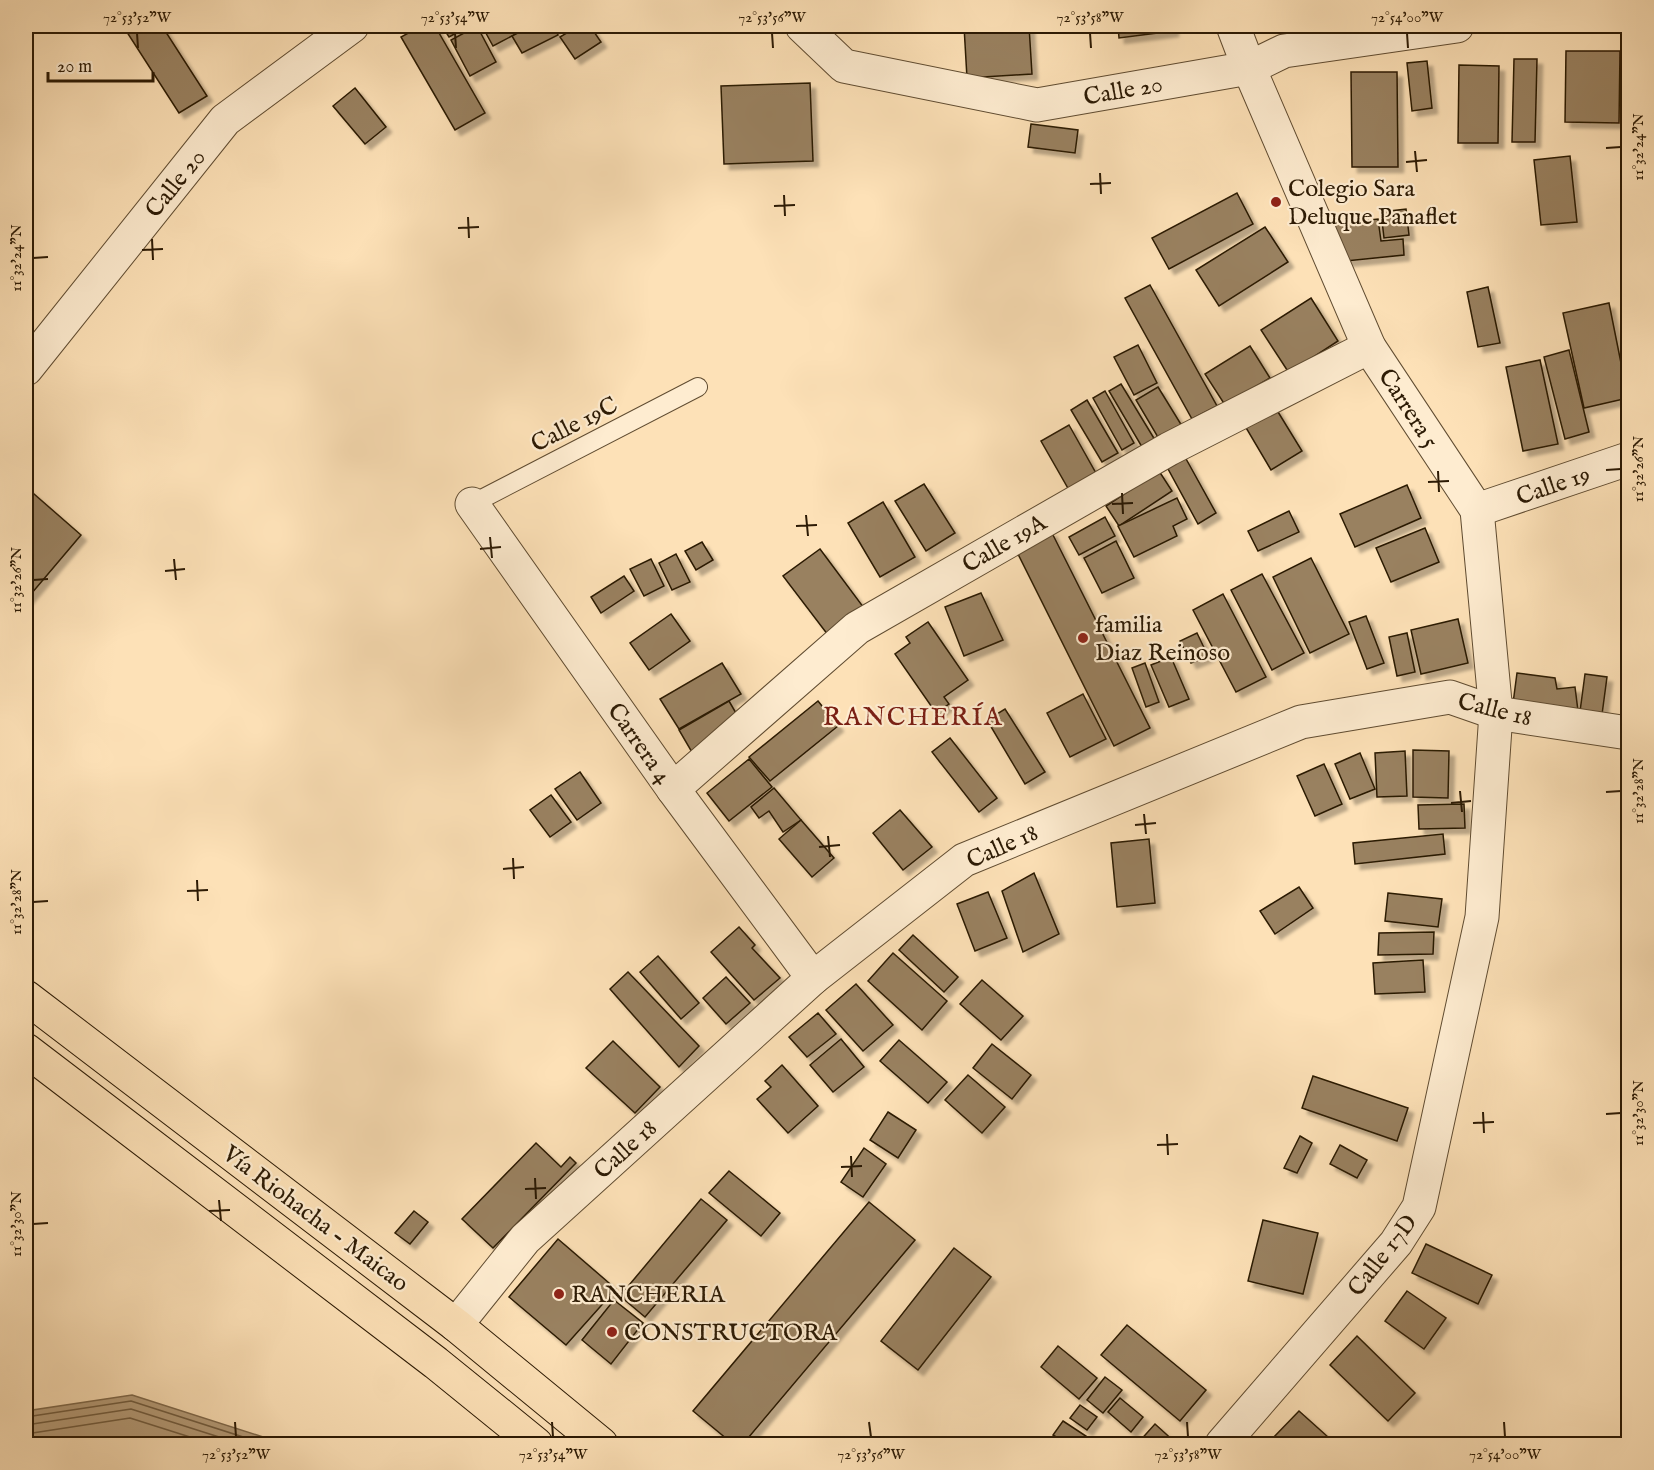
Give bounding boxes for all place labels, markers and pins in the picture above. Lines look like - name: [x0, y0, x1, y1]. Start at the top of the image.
- place label: Colegio Sara Deluque Panaflet: [1288, 174, 1457, 233]
- marker: Colegio Sara Deluque Panaflet: [1269, 195, 1283, 209]
- place label: familia Diaz Reinoso: [1095, 610, 1230, 669]
- marker: familia Diaz Reinoso: [1076, 631, 1090, 645]
- place label: RANCHERIA: [571, 1280, 726, 1311]
- marker: RANCHERIA: [552, 1287, 566, 1301]
- place label: CONSTRUCTORA: [624, 1318, 838, 1349]
- marker: CONSTRUCTORA: [605, 1325, 619, 1339]

